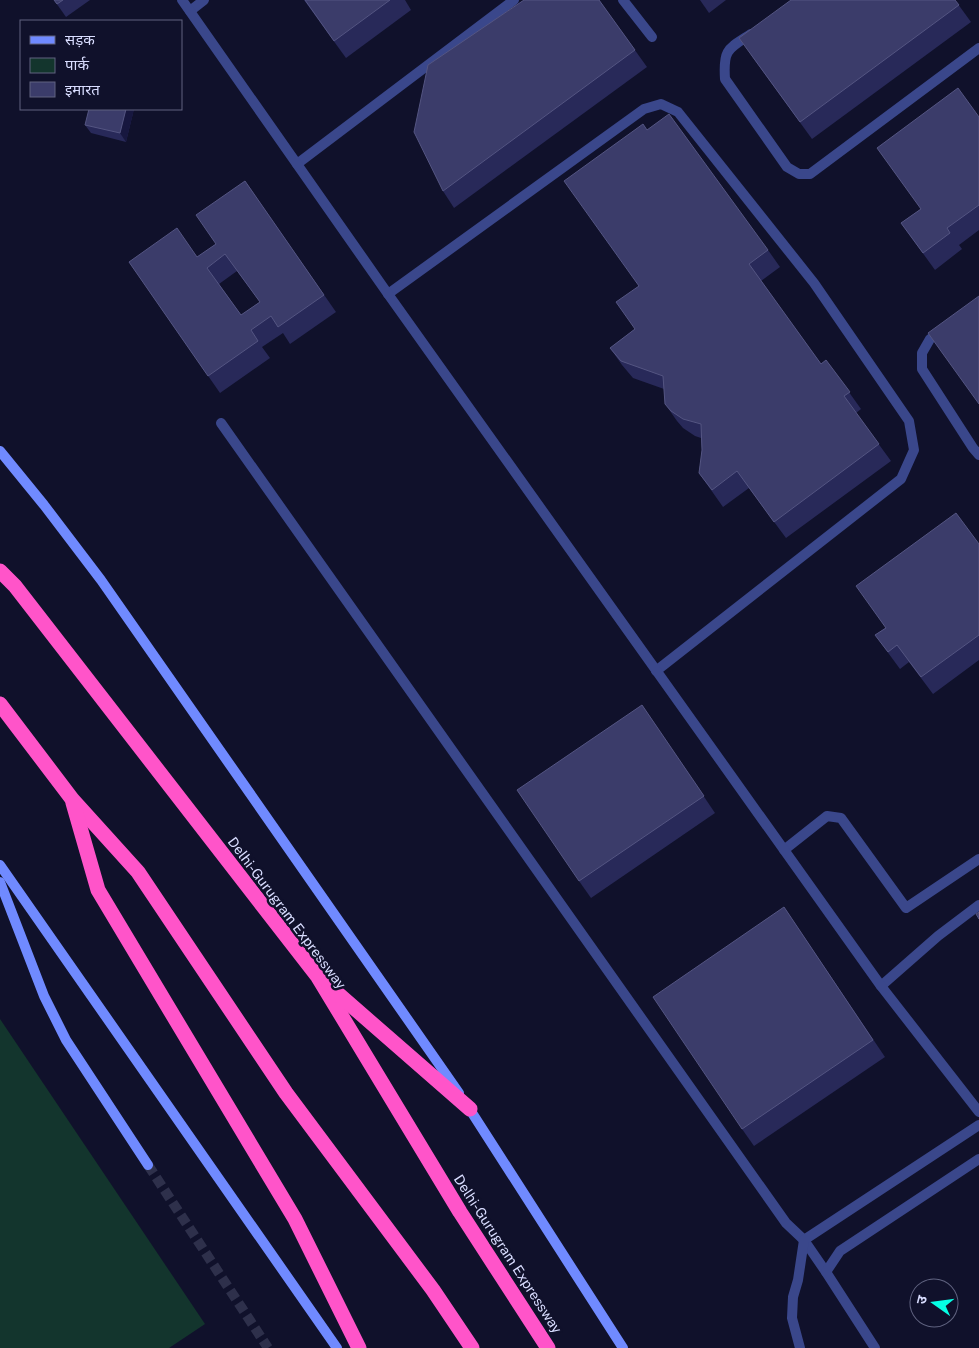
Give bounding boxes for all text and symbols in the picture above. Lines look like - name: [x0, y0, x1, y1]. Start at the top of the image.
- legend: [20, 20, 182, 110]
- text: सड़क: [65, 31, 95, 48]
- text: पार्क: [65, 56, 89, 73]
- text: इमारत: [65, 81, 100, 98]
- street label: Delhi-Gurugram Expressway: [225, 834, 350, 992]
- street label: Delhi-Gurugram Expressway: [451, 1172, 566, 1337]
- north arrow: [909, 1278, 959, 1328]
- text: उ: [913, 1293, 930, 1306]

